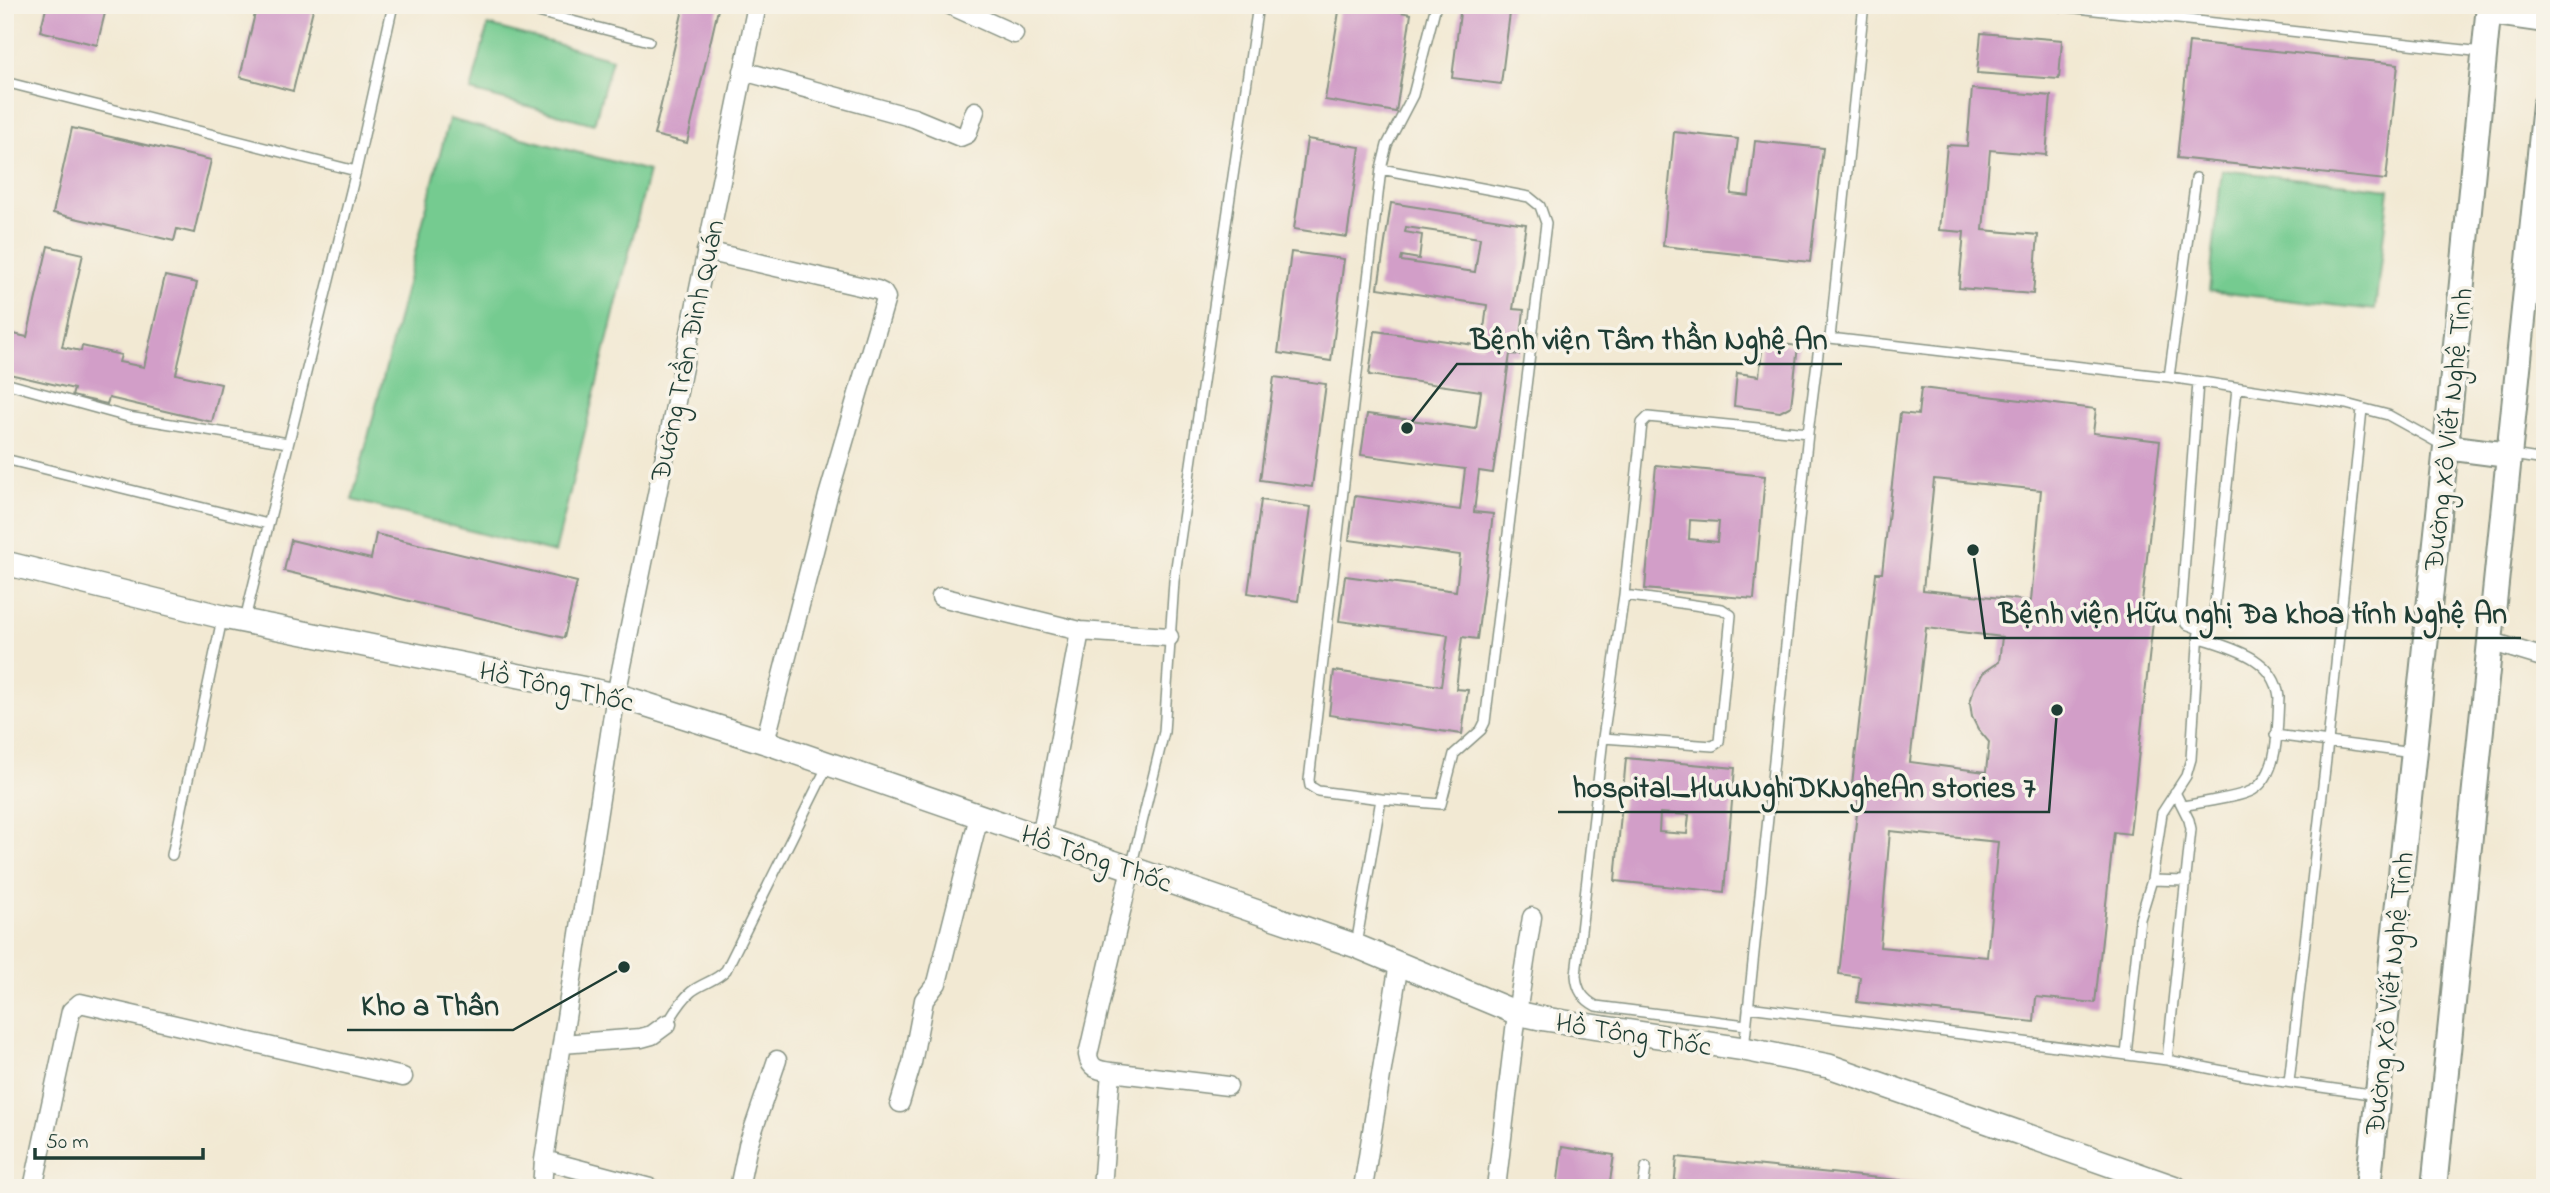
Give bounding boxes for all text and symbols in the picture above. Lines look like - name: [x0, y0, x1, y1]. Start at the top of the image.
- street label: Đường Trần Đình Quán: [641, 216, 737, 486]
- street label: Đường Xô Viết Nghệ Tĩnh: [2415, 286, 2486, 574]
- callout: Bệnh viện Tâm thần Nghệ An: [1457, 313, 1842, 364]
- text: Bệnh viện Tâm thần Nghệ An: [1468, 320, 1828, 365]
- callout: Bệnh viện Hữu nghị Đa khoa tỉnh Nghệ An: [1985, 587, 2521, 638]
- text: Bệnh viện Hữu nghị Đa khoa tỉnh Nghệ An: [1997, 594, 2507, 639]
- street label: Hồ Tông Thốc: [475, 652, 638, 725]
- callout: hospital_HuuNghiDKNgheAn stories 7: [1558, 761, 2049, 812]
- text: hospital_HuuNghiDKNgheAn stories 7: [1572, 768, 2036, 813]
- street label: Hồ Tông Thốc: [1015, 815, 1177, 905]
- street label: Đường Xô Viết Nghệ Tĩnh: [2356, 850, 2427, 1138]
- callout: Kho a Thân: [347, 979, 513, 1030]
- text: Kho a Thân: [361, 986, 499, 1030]
- street label: Hồ Tông Thốc: [1553, 1004, 1715, 1069]
- scale bar: [35, 1116, 203, 1160]
- text: 50 m: [46, 1128, 89, 1158]

